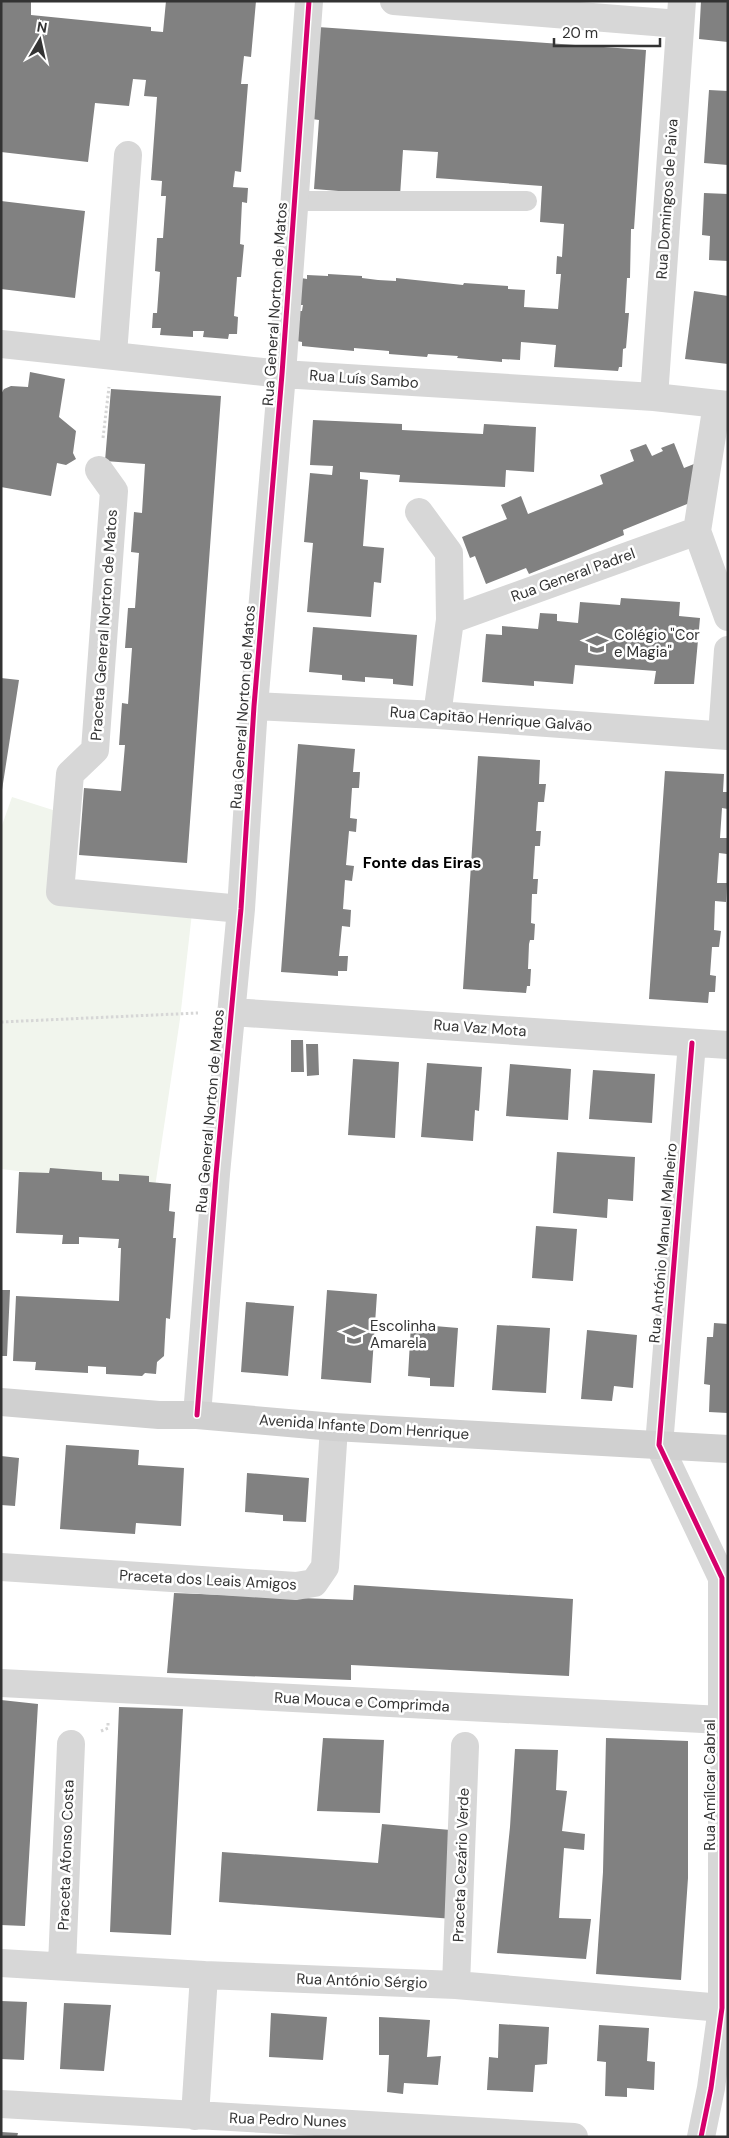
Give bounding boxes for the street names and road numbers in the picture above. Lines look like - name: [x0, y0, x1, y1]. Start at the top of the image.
- street label: Rua Domingos de Paiva: [651, 118, 683, 280]
- street label: Rua General Norton de Matos: [258, 201, 292, 407]
- street label: Rua Luís Sambo: [309, 365, 419, 393]
- street label: Praceta General Norton de Matos: [86, 509, 122, 741]
- street label: Rua General Padrel: [508, 543, 638, 607]
- street label: Rua General Norton de Matos: [226, 604, 260, 810]
- street label: Rua Capitão Henrique Galvão: [389, 702, 593, 736]
- street label: Rua General Norton de Matos: [191, 1008, 229, 1214]
- street label: Rua Vaz Mota: [433, 1015, 527, 1041]
- street label: Rua António Manuel Malheiro: [644, 1142, 682, 1344]
- street label: Avenida Infante Dom Henrique: [258, 1410, 470, 1444]
- street label: Praceta dos Leais Amigos: [119, 1565, 297, 1595]
- street label: Rua Mouca e Comprimda: [274, 1687, 450, 1717]
- street label: Rua Amílcar Cabral: [700, 1719, 720, 1851]
- street label: Praceta Afonso Costa: [53, 1779, 79, 1931]
- street label: Praceta Cezário Verde: [448, 1787, 474, 1943]
- street label: Rua António Sérgio: [296, 1969, 428, 1993]
- street label: Rua Pedro Nunes: [229, 2108, 347, 2132]

